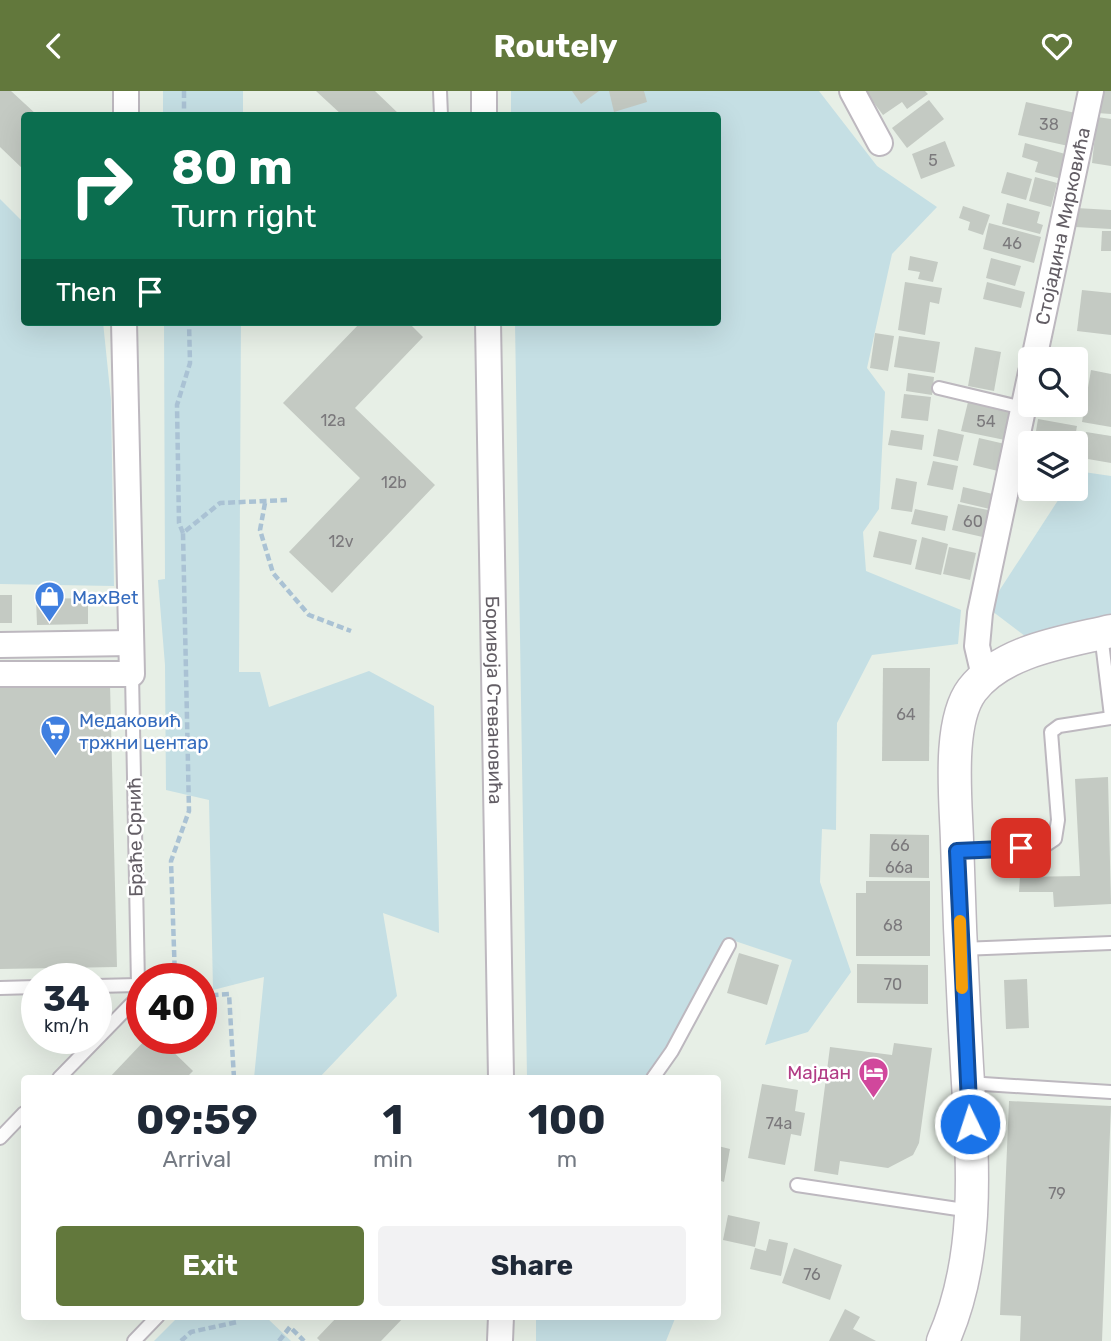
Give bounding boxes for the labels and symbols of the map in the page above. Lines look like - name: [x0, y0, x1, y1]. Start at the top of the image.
- house number: 38: [1039, 115, 1059, 134]
- street label: Стојадина Мирковића: [1030, 125, 1094, 327]
- house number: 5: [928, 151, 938, 170]
- house number: 46: [1002, 234, 1022, 253]
- house number: 12a: [320, 411, 346, 430]
- house number: 54: [976, 412, 996, 431]
- house number: 12b: [381, 473, 407, 492]
- house number: 60: [963, 512, 983, 531]
- house number: 12v: [328, 532, 354, 551]
- shop icon: MaxBet: [32, 580, 66, 624]
- place label: MaxBet: [72, 586, 139, 609]
- street label: Боривоја Стевановића: [481, 595, 508, 804]
- house number: 64: [896, 705, 916, 724]
- place label: Медаковић тржни центар: [79, 709, 209, 754]
- supermarket icon: Медаковић тржни центар: [39, 714, 73, 758]
- street label: Браће Срнић: [122, 777, 148, 897]
- pin: [991, 818, 1051, 878]
- house number: 66: [890, 836, 910, 855]
- house number: 66a: [885, 858, 913, 877]
- house number: 68: [883, 916, 903, 935]
- speed limit sign: 40: [126, 963, 217, 1054]
- house number: 70: [884, 975, 902, 994]
- hotel icon: Мајдан: [857, 1055, 891, 1099]
- place label: Мајдан: [787, 1061, 851, 1084]
- position arrow: [933, 1087, 1007, 1161]
- house number: 74a: [766, 1114, 792, 1133]
- house number: 79: [1048, 1184, 1066, 1203]
- house number: 76: [803, 1265, 821, 1284]

